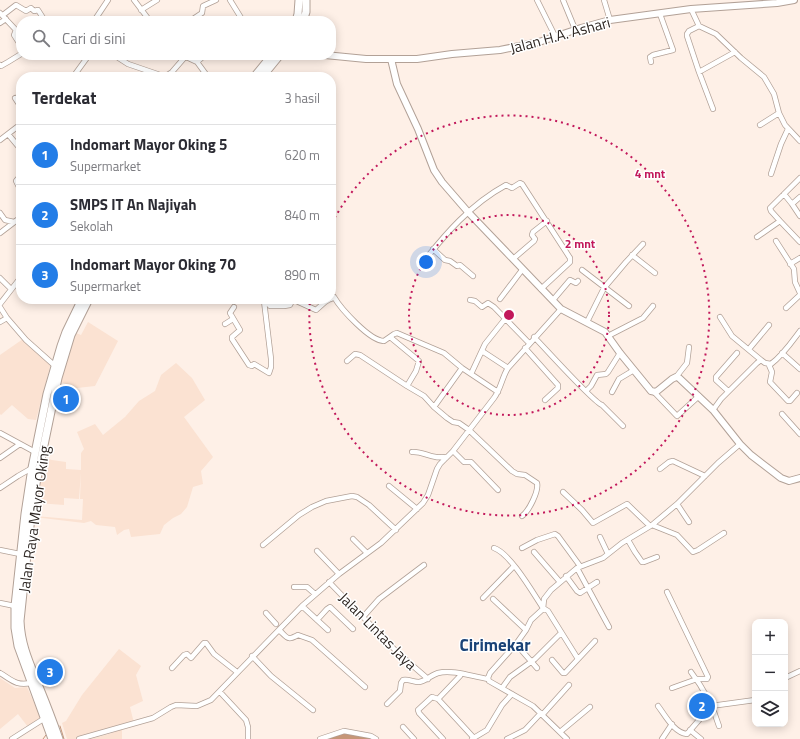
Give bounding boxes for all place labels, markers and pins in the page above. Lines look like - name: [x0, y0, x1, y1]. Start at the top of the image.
- centre of rings: [502, 308, 516, 322]
- pin: 1: [53, 384, 79, 414]
- pin: 3: [37, 657, 63, 687]
- pin: 2: [689, 691, 715, 721]

